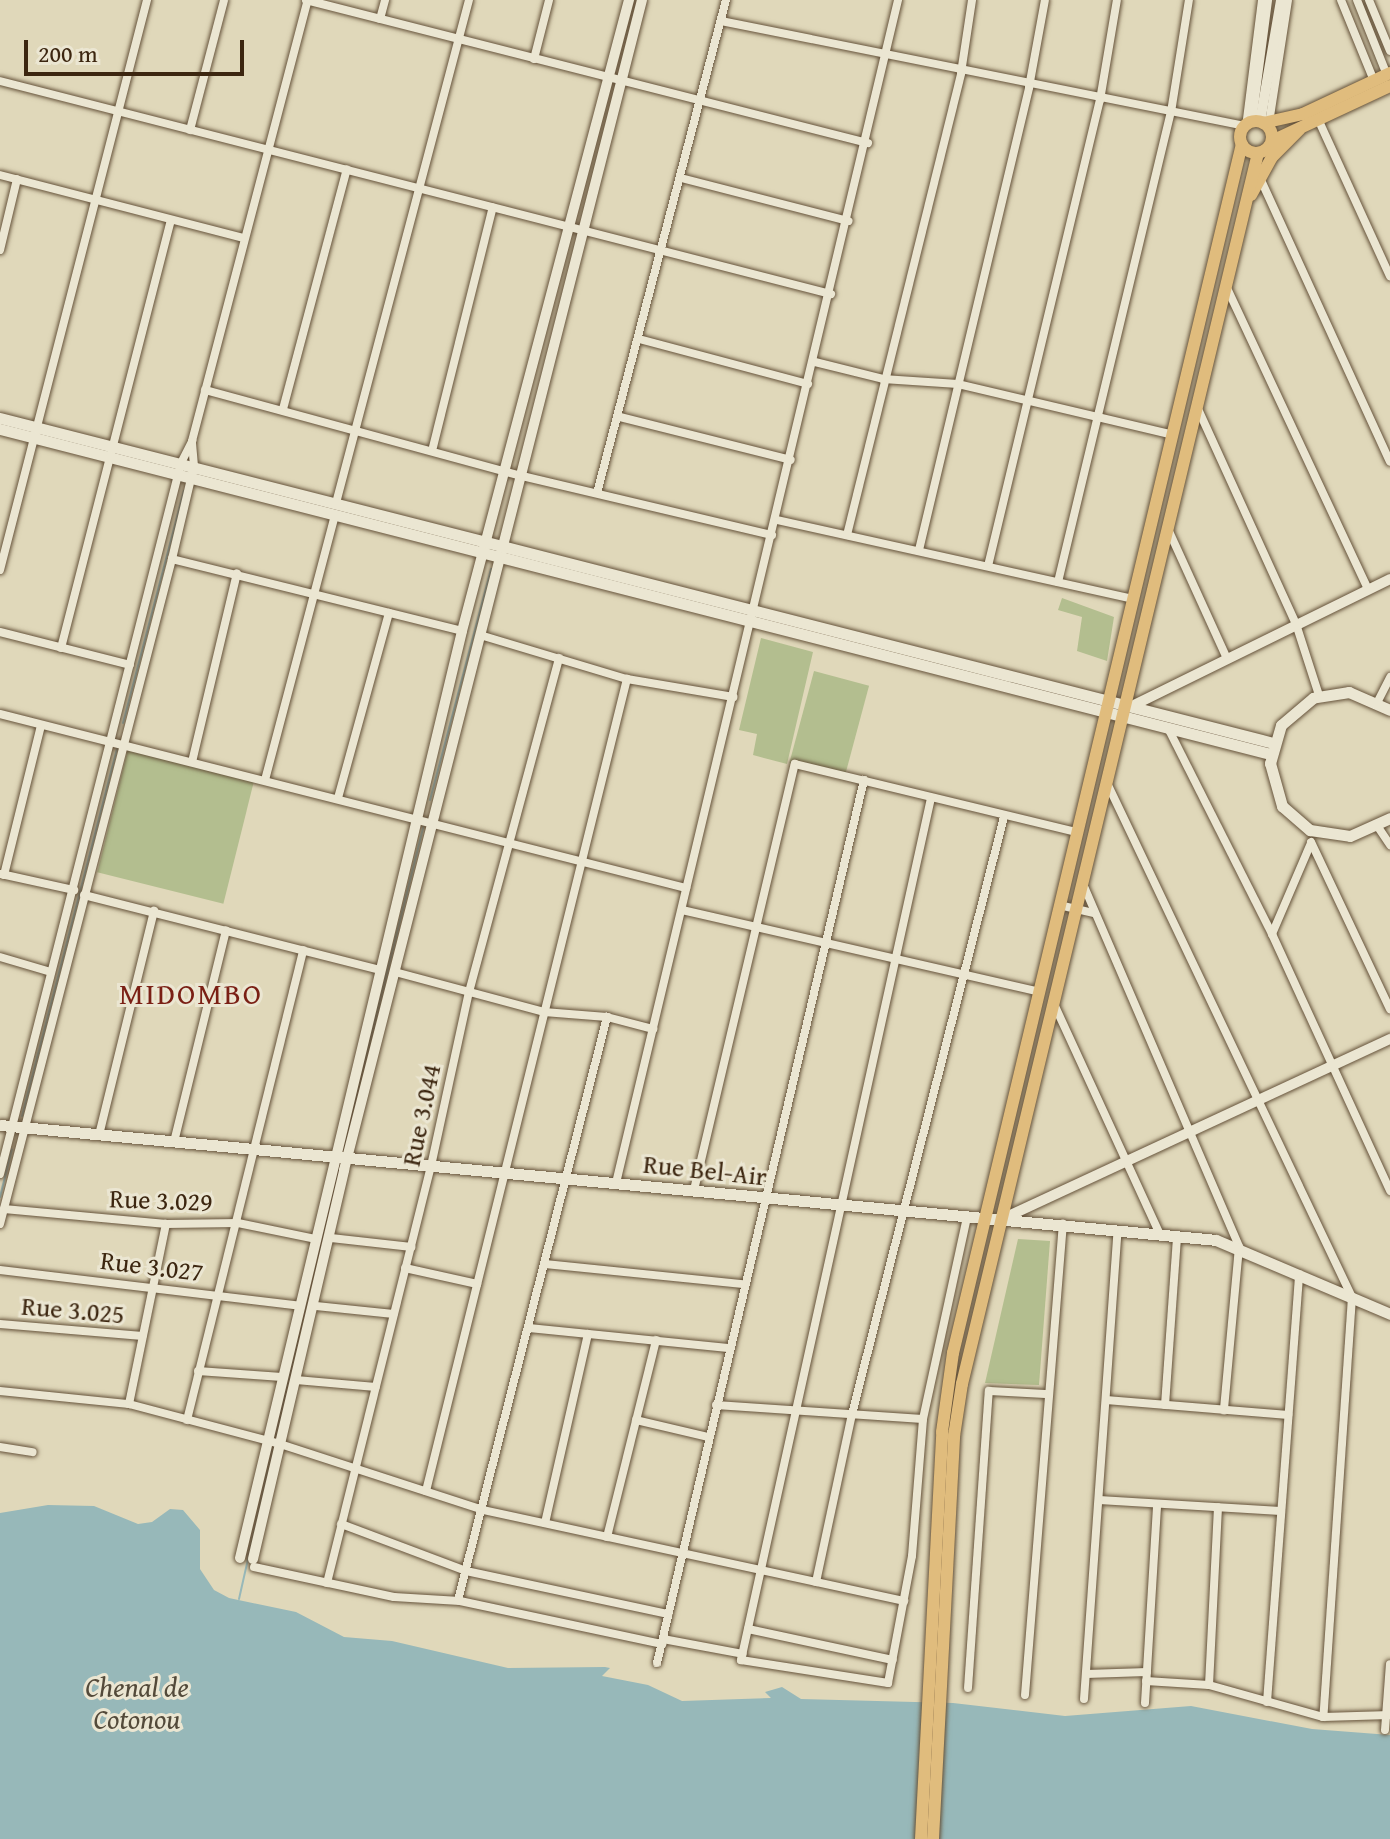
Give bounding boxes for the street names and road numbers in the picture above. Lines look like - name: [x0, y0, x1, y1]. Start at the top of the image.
- street label: Rue 3.044: [395, 1061, 447, 1169]
- street label: Rue Bel-Air: [642, 1148, 768, 1192]
- street label: Rue 3.029: [109, 1183, 213, 1217]
- street label: Rue 3.027: [99, 1244, 205, 1288]
- street label: Rue 3.025: [20, 1290, 126, 1330]

